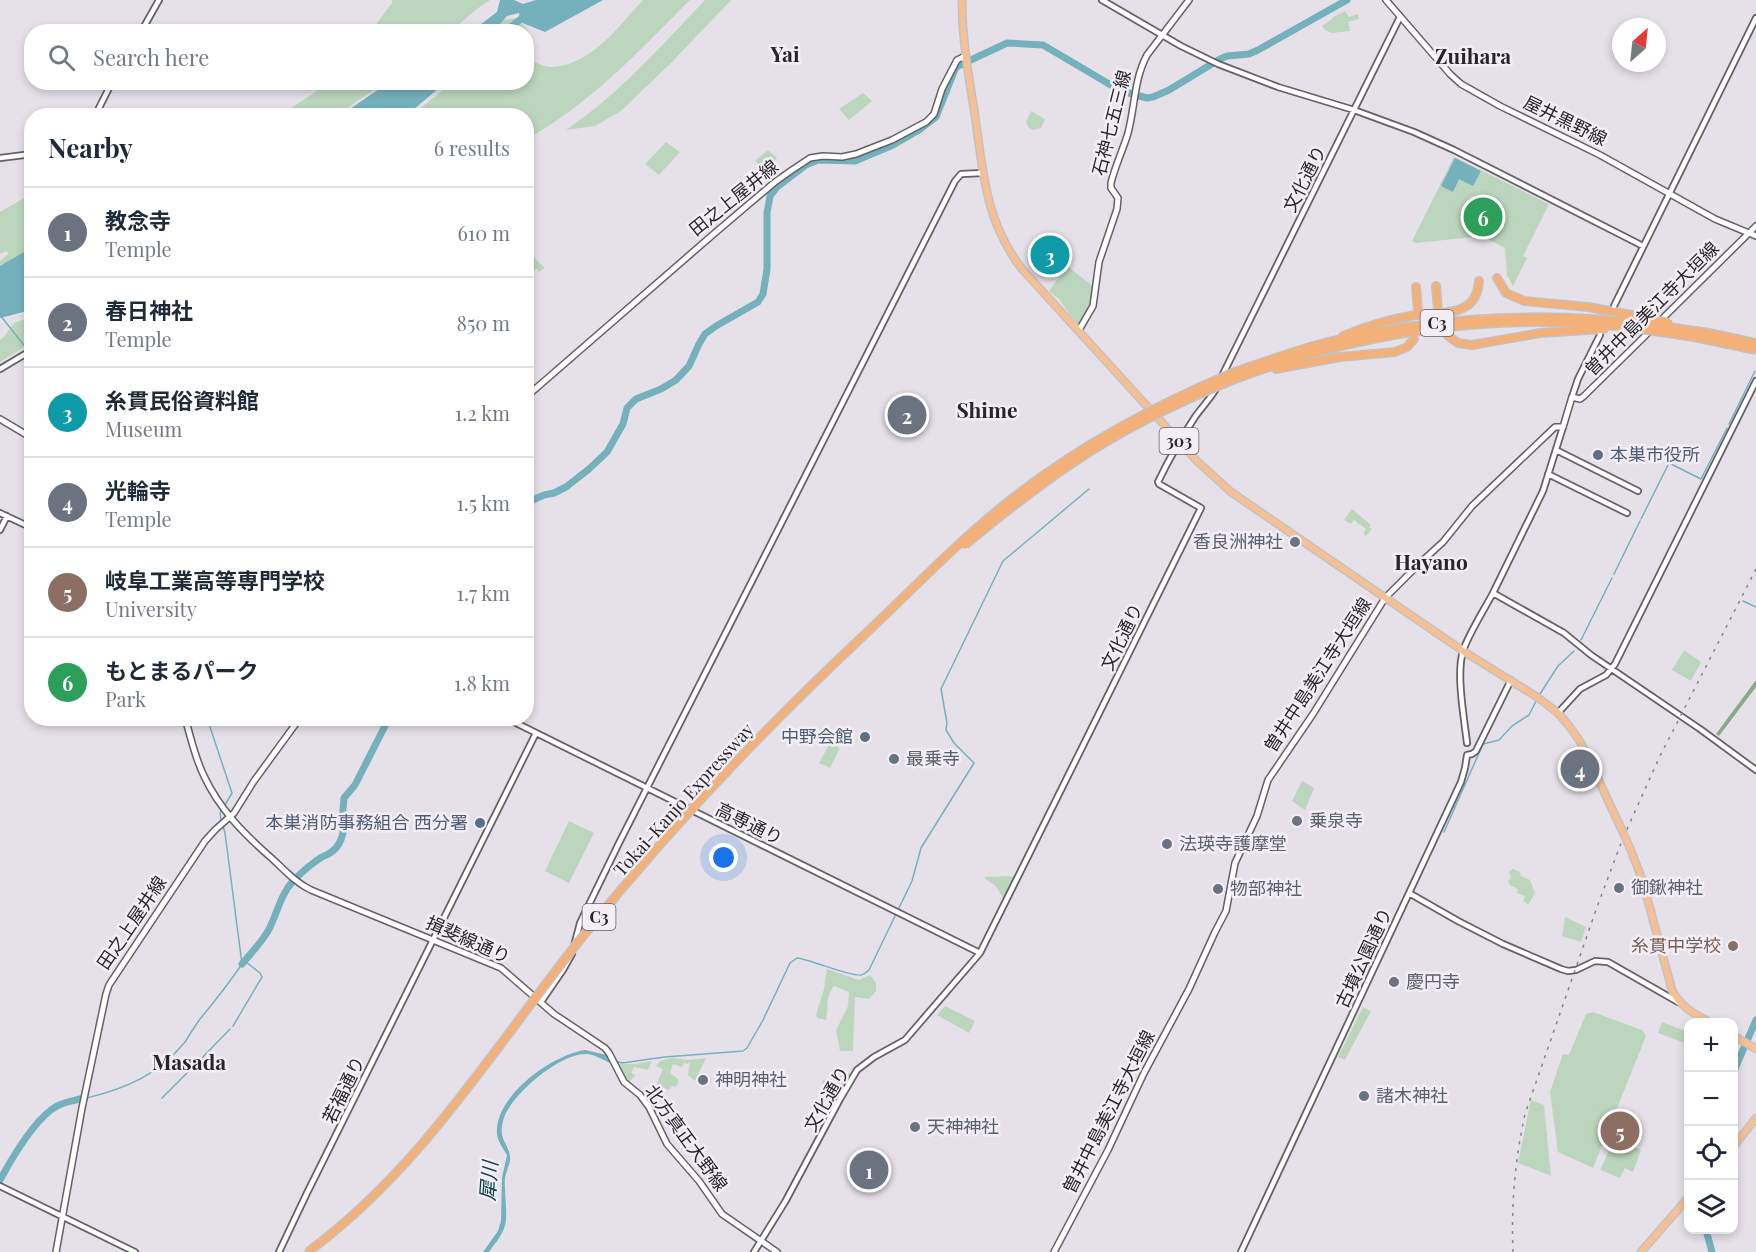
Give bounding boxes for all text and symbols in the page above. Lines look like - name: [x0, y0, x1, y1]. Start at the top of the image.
- north arrow: [1612, 18, 1666, 72]
- search box: [24, 24, 534, 90]
- district label: Yai: [769, 39, 800, 67]
- icon: search: [45, 41, 78, 74]
- district label: Zuihara: [1435, 41, 1511, 69]
- text: Search here: [93, 42, 209, 72]
- street label: 石神七五三線: [1086, 67, 1136, 178]
- street label: 屋井黒野線: [1520, 90, 1611, 151]
- text: Nearby: [48, 130, 133, 165]
- text: 6 results: [434, 134, 510, 161]
- street label: 文化通り: [1277, 141, 1331, 216]
- street label: 田之上屋井線: [684, 154, 783, 241]
- pin: 6: [1464, 194, 1502, 240]
- text: 教念寺: [105, 205, 171, 235]
- text: 1: [64, 219, 71, 246]
- text: 610 m: [458, 219, 510, 246]
- pin: 3: [1030, 232, 1070, 278]
- text: Temple: [105, 235, 172, 262]
- street label: 曽井中島美江寺大垣線: [1579, 236, 1723, 380]
- text: 春日神社: [105, 295, 193, 325]
- text: 2: [62, 309, 73, 336]
- text: 850 m: [457, 309, 510, 336]
- road number: C3: [1420, 310, 1454, 336]
- text: Temple: [105, 325, 172, 352]
- text: 糸貫民俗資料館: [105, 385, 259, 415]
- pin: 2: [888, 392, 926, 438]
- district label: Shime: [956, 395, 1018, 423]
- text: 3: [63, 399, 72, 426]
- text: 1.2 km: [455, 399, 510, 426]
- text: Museum: [105, 415, 182, 442]
- road number: 303: [1160, 428, 1198, 454]
- place label: 本巣市役所: [1610, 442, 1700, 466]
- marker: 本巣市役所: [1591, 448, 1605, 462]
- text: 光輪寺: [105, 475, 171, 505]
- text: 4: [62, 489, 73, 516]
- text: 1.5 km: [456, 489, 510, 516]
- text: Temple: [105, 505, 172, 532]
- place label: 香良洲神社: [1193, 529, 1283, 553]
- marker: 香良洲神社: [1288, 535, 1302, 549]
- district label: Hayano: [1394, 547, 1468, 575]
- text: 岐阜工業高等専門学校: [105, 565, 325, 595]
- text: 5: [63, 579, 72, 606]
- text: 1.7 km: [457, 579, 510, 606]
- street label: 曽井中島美江寺大垣線: [1258, 592, 1376, 756]
- text: University: [105, 595, 197, 622]
- street label: 文化通り: [1095, 599, 1148, 674]
- text: もとまるパーク: [105, 655, 259, 685]
- text: 6: [62, 669, 73, 696]
- text: 1.8 km: [454, 669, 510, 696]
- text: Park: [105, 685, 146, 712]
- street label: Tokai-Kanjo Expressway: [608, 717, 759, 881]
- place label: 中野会館: [781, 724, 853, 748]
- marker: 中野会館: [858, 730, 872, 744]
- place label: 最乗寺: [906, 746, 960, 770]
- pin: 4: [1560, 746, 1600, 792]
- marker: 最乗寺: [887, 752, 901, 766]
- street label: 高専通り: [712, 797, 787, 850]
- place label: 乗泉寺: [1309, 808, 1363, 832]
- place label: 本巣消防事務組合 西分署: [266, 810, 468, 834]
- marker: 乗泉寺: [1290, 814, 1304, 828]
- marker: 本巣消防事務組合 西分署: [473, 816, 487, 830]
- place label: 法瑛寺護摩堂: [1179, 831, 1287, 855]
- marker: 法瑛寺護摩堂: [1160, 837, 1174, 851]
- your location: [709, 843, 738, 872]
- street label: 田之上屋井線: [91, 871, 171, 974]
- place label: 御鍬神社: [1631, 875, 1703, 899]
- place label: 物部神社: [1230, 876, 1302, 900]
- marker: 御鍬神社: [1612, 881, 1626, 895]
- marker: 物部神社: [1211, 882, 1225, 896]
- road number: C3: [582, 904, 616, 930]
- street label: 古墳公園通り: [1329, 904, 1397, 1012]
- street label: 揖斐線通り: [422, 910, 514, 968]
- place label: 糸貫中学校: [1631, 933, 1721, 957]
- marker: 糸貫中学校: [1726, 939, 1740, 953]
- place label: 慶円寺: [1406, 969, 1460, 993]
- marker: 慶円寺: [1387, 975, 1401, 989]
- map controls: [1684, 1018, 1738, 1234]
- button: +: [1684, 1018, 1738, 1072]
- street label: 曽井中島美江寺大垣線: [1057, 1026, 1160, 1197]
- district label: Masada: [152, 1047, 226, 1075]
- street label: 若福通り: [317, 1052, 370, 1127]
- street label: 文化通り: [798, 1061, 855, 1136]
- place label: 神明神社: [715, 1067, 787, 1091]
- button: −: [1684, 1072, 1738, 1126]
- marker: 神明神社: [696, 1073, 710, 1087]
- street label: 北方真正大野線: [640, 1079, 734, 1195]
- place label: 諸木神社: [1376, 1083, 1448, 1107]
- marker: 諸木神社: [1357, 1089, 1371, 1103]
- pin: 5: [1600, 1108, 1640, 1154]
- place label: 天神神社: [927, 1114, 999, 1138]
- marker: 天神神社: [908, 1120, 922, 1134]
- button: locate: [1684, 1126, 1738, 1180]
- pin: 1: [850, 1148, 888, 1192]
- water label: 犀川: [473, 1158, 503, 1202]
- button: layers: [1684, 1180, 1738, 1234]

